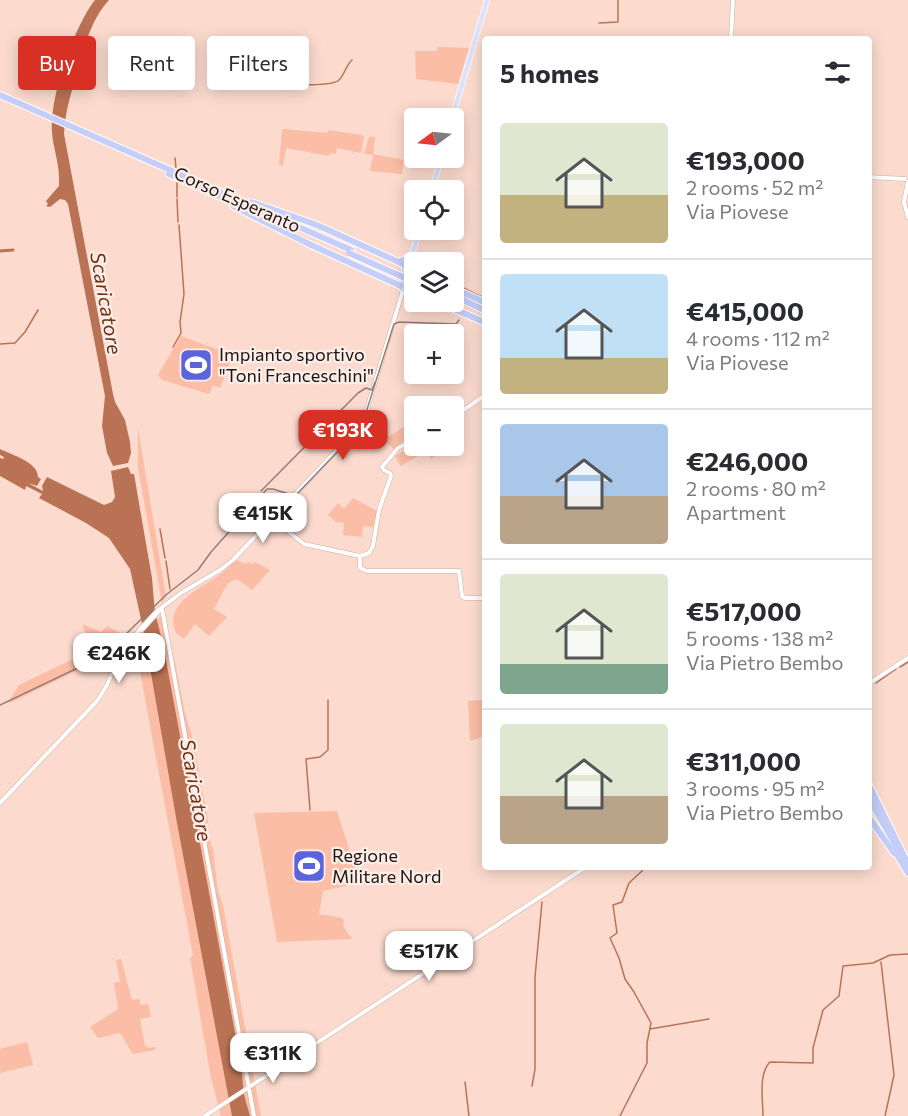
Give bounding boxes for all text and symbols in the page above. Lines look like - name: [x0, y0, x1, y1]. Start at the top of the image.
- chip: Buy: [18, 36, 96, 90]
- chip: Rent: [108, 36, 195, 90]
- chip: Filters: [207, 36, 309, 90]
- icon: filters: [821, 56, 854, 89]
- text: 5 homes: [500, 57, 599, 88]
- north arrow: [404, 108, 464, 168]
- map controls: [404, 108, 464, 456]
- text: €193,000: [686, 144, 805, 175]
- icon: home: [548, 147, 620, 219]
- street label: Corso Esperanto: [171, 161, 304, 237]
- text: 2 rooms · 52 m²: [686, 175, 823, 199]
- button: locate: [404, 180, 464, 240]
- text: Via Piovese: [686, 199, 789, 223]
- water label: Scaricatore: [86, 250, 128, 356]
- button: layers: [404, 252, 464, 312]
- text: €415,000: [686, 295, 804, 326]
- icon: home: [548, 298, 620, 370]
- button: +: [404, 324, 464, 384]
- text: 4 rooms · 112 m²: [686, 326, 830, 350]
- place label: Impianto sportivo "Toni Franceschini": [219, 343, 374, 386]
- sports icon: Impianto sportivo "Toni Franceschini": [178, 347, 214, 383]
- text: Via Piovese: [686, 350, 789, 374]
- button: −: [404, 396, 464, 456]
- pin: €193K: [301, 410, 385, 461]
- text: €193K: [313, 417, 373, 441]
- text: €246,000: [686, 445, 808, 476]
- icon: home: [548, 448, 620, 520]
- text: 2 rooms · 80 m²: [686, 476, 826, 500]
- pin: €415K: [221, 493, 305, 544]
- text: €415K: [233, 500, 293, 524]
- text: Apartment: [686, 500, 786, 524]
- text: €517,000: [686, 595, 801, 626]
- icon: home: [548, 598, 620, 670]
- text: 5 rooms · 138 m²: [686, 626, 833, 650]
- pin: €246K: [77, 633, 161, 684]
- text: €246K: [87, 640, 151, 664]
- text: Via Pietro Bembo: [686, 650, 844, 674]
- water label: Scaricatore: [176, 737, 218, 843]
- text: €311,000: [686, 745, 801, 776]
- icon: home: [548, 748, 620, 820]
- text: 3 rooms · 95 m²: [686, 776, 825, 800]
- text: Via Pietro Bembo: [686, 800, 844, 824]
- place label: Regione Militare Nord: [332, 844, 441, 887]
- sports icon: Regione Militare Nord: [291, 848, 327, 884]
- pin: €517K: [387, 931, 471, 982]
- text: €517K: [399, 938, 459, 962]
- pin: €311K: [231, 1033, 315, 1084]
- text: €311K: [244, 1040, 302, 1064]

